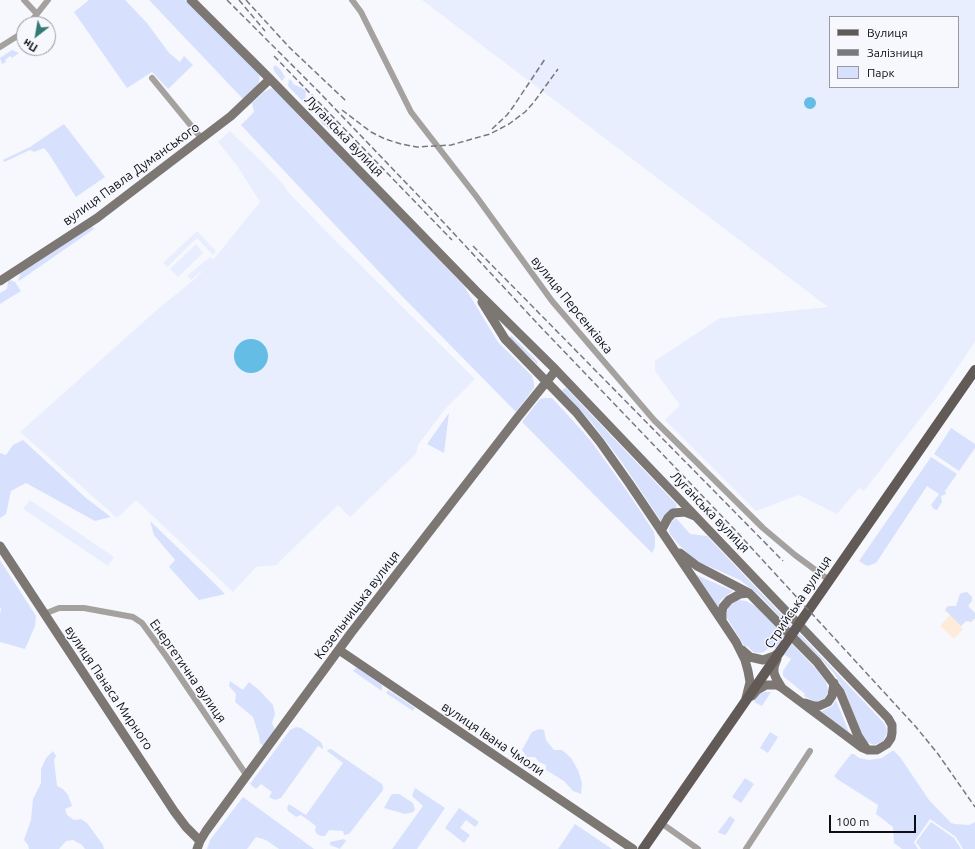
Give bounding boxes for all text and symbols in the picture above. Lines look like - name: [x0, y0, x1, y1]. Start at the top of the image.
- north arrow: [16, 16, 56, 56]
- legend: [829, 16, 959, 88]
- text: Вулиця: [867, 26, 908, 39]
- text: Пн: [21, 37, 40, 54]
- text: Залізниця: [867, 46, 923, 59]
- text: Парк: [867, 66, 895, 79]
- street label: Луганська вулиця: [301, 92, 387, 180]
- street label: вулиця Павла Думанського: [60, 119, 202, 229]
- street label: вулиця Персенківка: [528, 253, 616, 357]
- street label: Луганська вулиця: [667, 468, 753, 556]
- street label: Козельницька вулиця: [311, 548, 403, 662]
- street label: Стрийська вулиця: [761, 553, 835, 651]
- street label: Енергетична вулиця: [146, 616, 230, 726]
- street label: вулиця Панаса Мирного: [62, 623, 156, 753]
- street label: вулиця Івана Чмоли: [439, 699, 547, 779]
- scale bar: [831, 807, 918, 833]
- text: 100 m: [836, 815, 869, 828]

